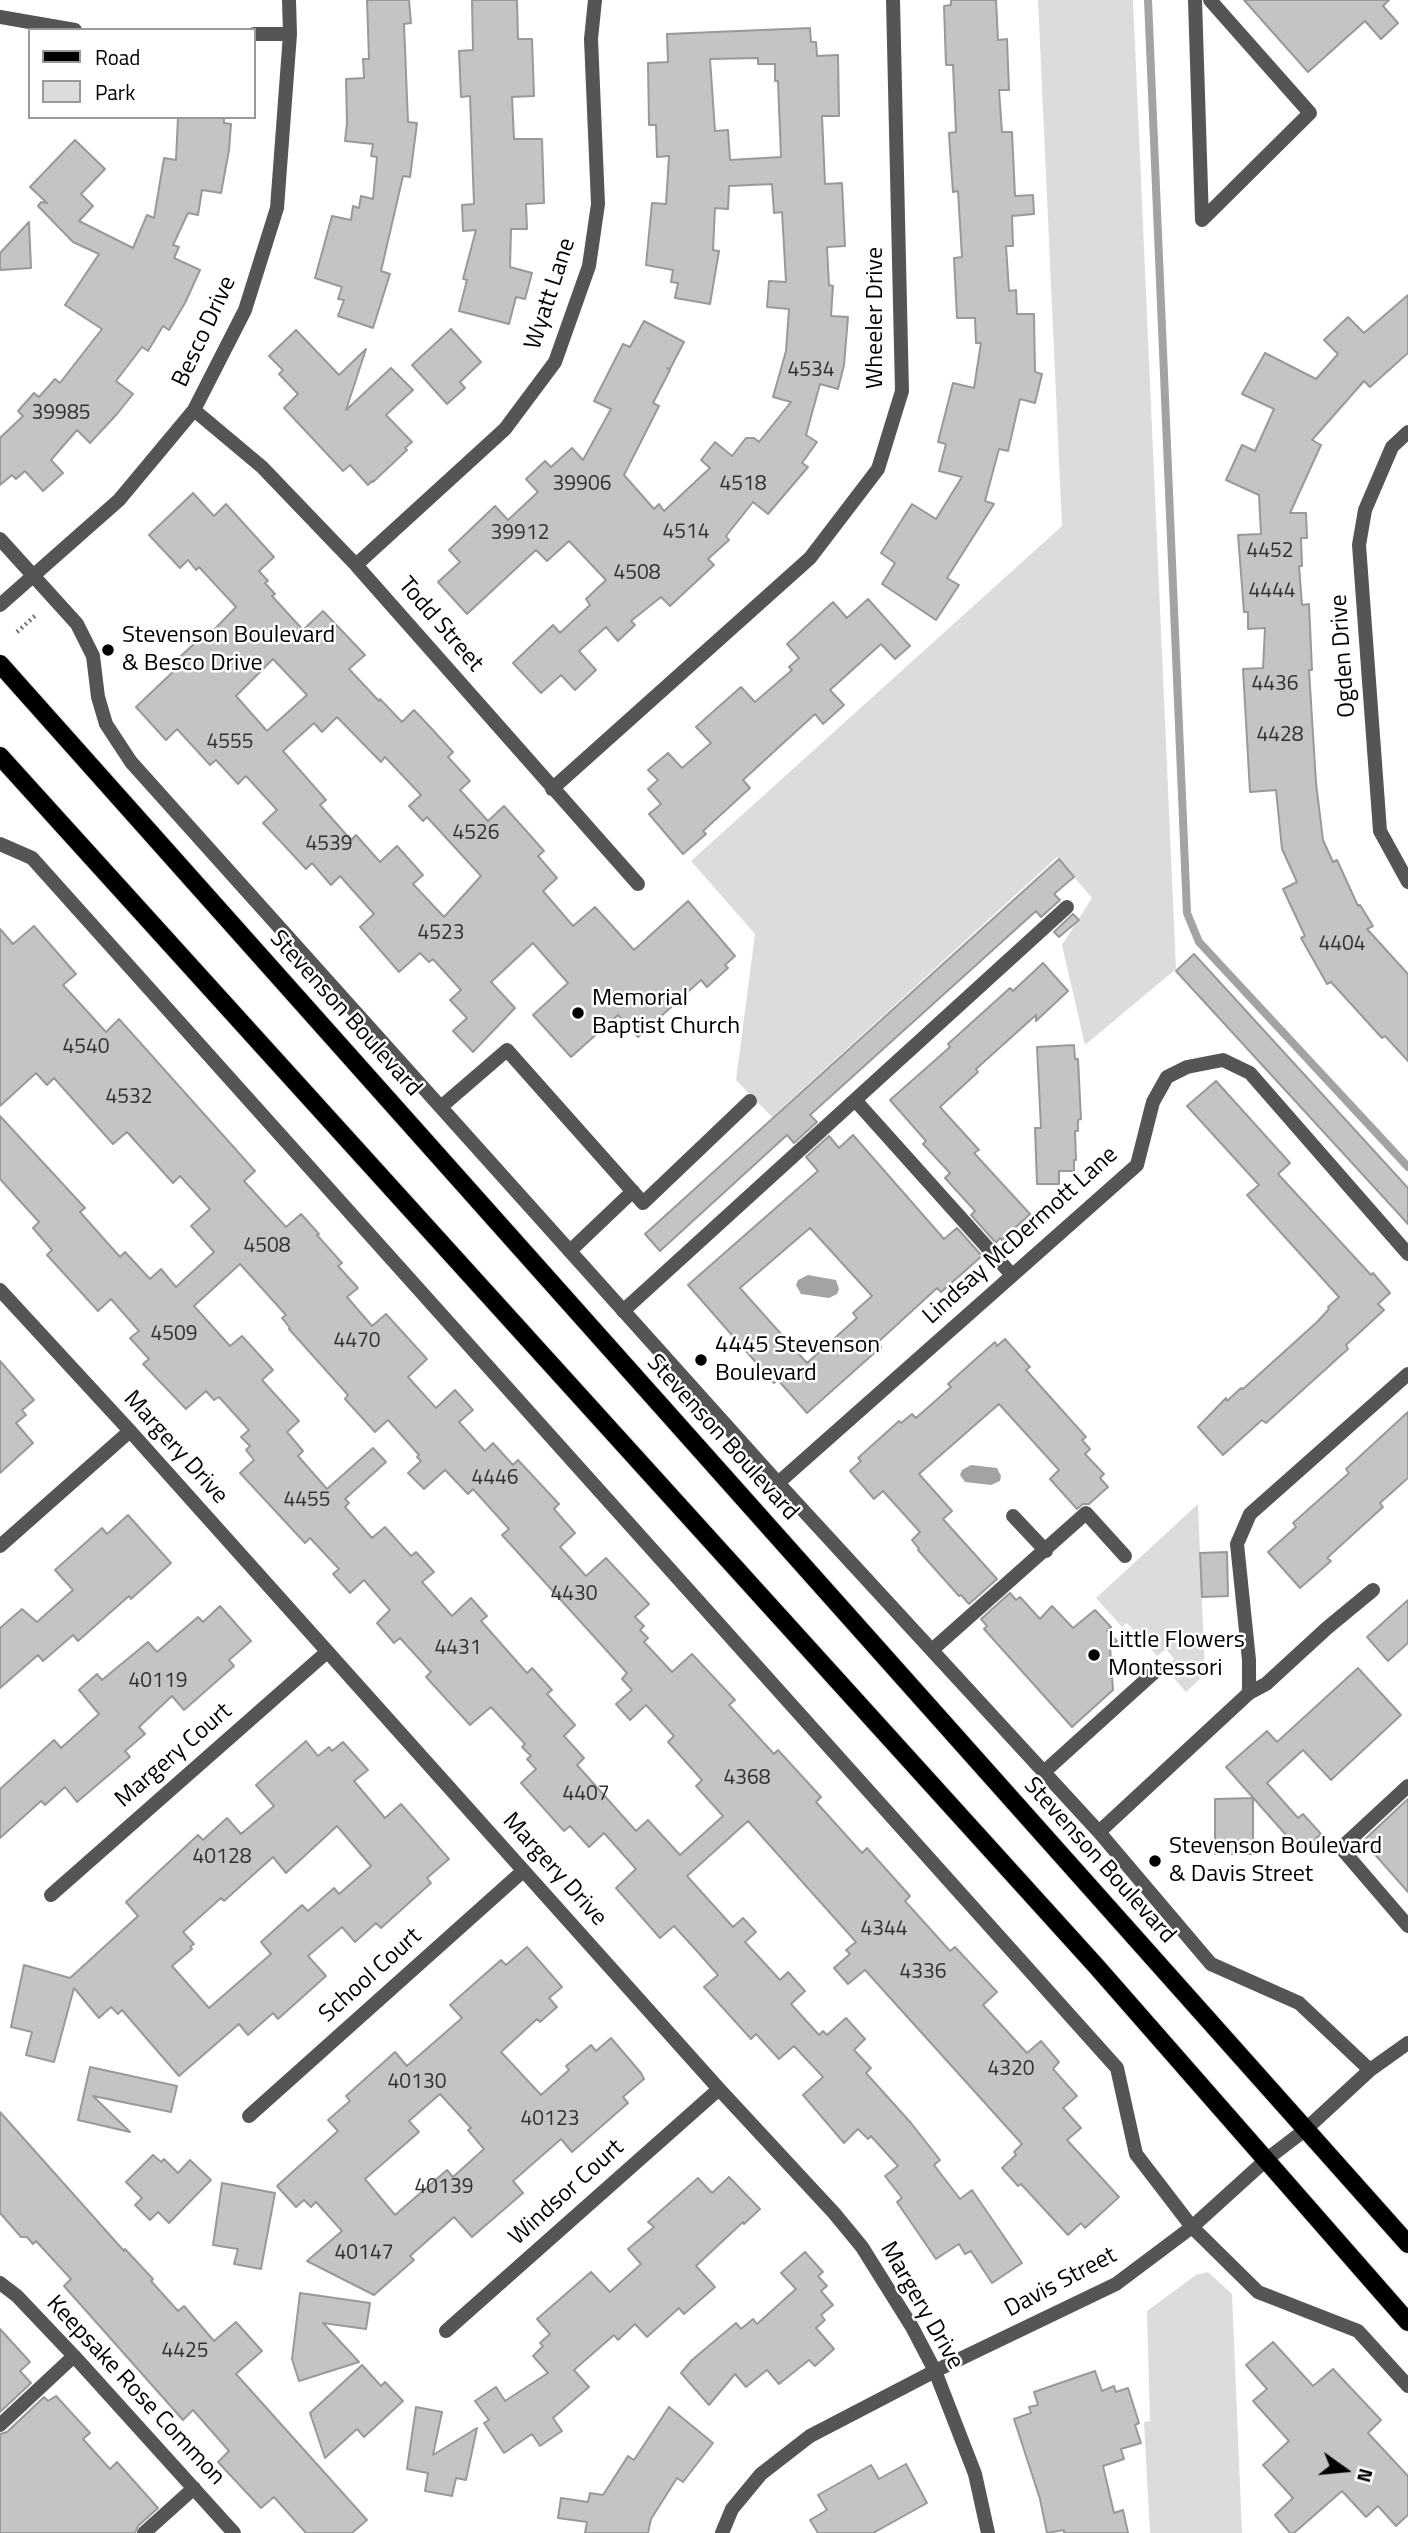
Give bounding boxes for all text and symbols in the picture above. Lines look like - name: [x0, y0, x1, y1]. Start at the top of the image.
- legend: [28, 28, 256, 119]
- text: Road: [95, 41, 140, 73]
- text: Park: [95, 76, 135, 108]
- street label: Wyatt Lane: [519, 235, 583, 353]
- street label: Wheeler Drive: [862, 247, 890, 389]
- street label: Besco Drive: [167, 272, 243, 392]
- house number: 4534: [787, 358, 835, 384]
- house number: 39985: [32, 401, 90, 427]
- house number: 39906: [553, 472, 611, 498]
- house number: 4518: [719, 472, 767, 498]
- house number: 4514: [662, 520, 710, 546]
- house number: 39912: [491, 521, 549, 547]
- house number: 4452: [1246, 539, 1294, 565]
- house number: 4508: [613, 561, 661, 587]
- street label: Todd Street: [391, 572, 489, 678]
- house number: 4444: [1248, 579, 1296, 605]
- street label: Ogden Drive: [1325, 593, 1363, 719]
- place label: Stevenson Boulevard & Besco Drive: [122, 622, 335, 678]
- marker: Stevenson Boulevard & Besco Drive: [100, 642, 116, 658]
- house number: 4436: [1251, 672, 1299, 698]
- house number: 4428: [1256, 723, 1304, 749]
- house number: 4555: [206, 730, 254, 756]
- house number: 4526: [452, 821, 500, 847]
- house number: 4539: [305, 832, 353, 858]
- house number: 4523: [417, 921, 465, 947]
- street label: Stevenson Boulevard: [263, 925, 427, 1103]
- house number: 4404: [1318, 932, 1366, 958]
- place label: Memorial Baptist Church: [592, 985, 740, 1041]
- marker: Memorial Baptist Church: [570, 1005, 586, 1021]
- house number: 4540: [62, 1035, 110, 1061]
- house number: 4532: [105, 1085, 153, 1111]
- street label: Lindsay McDermott Lane: [918, 1141, 1124, 1331]
- house number: 4508: [243, 1234, 291, 1260]
- house number: 4509: [150, 1322, 198, 1348]
- house number: 4470: [333, 1329, 381, 1355]
- place label: 4445 Stevenson Boulevard: [715, 1332, 880, 1388]
- street label: Stevenson Boulevard: [640, 1349, 804, 1527]
- marker: 4445 Stevenson Boulevard: [693, 1352, 709, 1368]
- street label: Margery Drive: [117, 1385, 233, 1511]
- house number: 4446: [471, 1466, 519, 1492]
- house number: 4455: [283, 1488, 331, 1514]
- house number: 4430: [550, 1582, 598, 1608]
- place label: Little Flowers Montessori: [1108, 1627, 1245, 1683]
- house number: 4431: [434, 1636, 482, 1662]
- marker: Little Flowers Montessori: [1086, 1647, 1102, 1663]
- house number: 40119: [129, 1669, 187, 1695]
- street label: Margery Court: [110, 1698, 238, 1814]
- house number: 4368: [723, 1766, 771, 1792]
- street label: Stevenson Boulevard: [1017, 1772, 1181, 1950]
- house number: 4407: [562, 1782, 610, 1808]
- street label: Margery Drive: [496, 1807, 612, 1933]
- place label: Stevenson Boulevard & Davis Street: [1169, 1833, 1382, 1889]
- house number: 40128: [193, 1845, 251, 1871]
- marker: Stevenson Boulevard & Davis Street: [1147, 1853, 1163, 1869]
- house number: 4344: [860, 1917, 908, 1943]
- street label: School Court: [314, 1923, 428, 2029]
- house number: 4336: [899, 1960, 947, 1986]
- house number: 4320: [987, 2057, 1035, 2083]
- house number: 40130: [388, 2070, 446, 2096]
- house number: 40123: [521, 2107, 579, 2133]
- street label: Windsor Court: [504, 2134, 630, 2252]
- house number: 40139: [415, 2175, 473, 2201]
- street label: Margery Drive: [873, 2237, 969, 2375]
- house number: 40147: [335, 2241, 393, 2267]
- street label: Davis Street: [1000, 2242, 1122, 2324]
- street label: Keepsake Rose Common: [40, 2290, 230, 2492]
- house number: 4425: [161, 2339, 209, 2365]
- north arrow: [1310, 2435, 1380, 2505]
- text: N: [1350, 2465, 1381, 2486]

